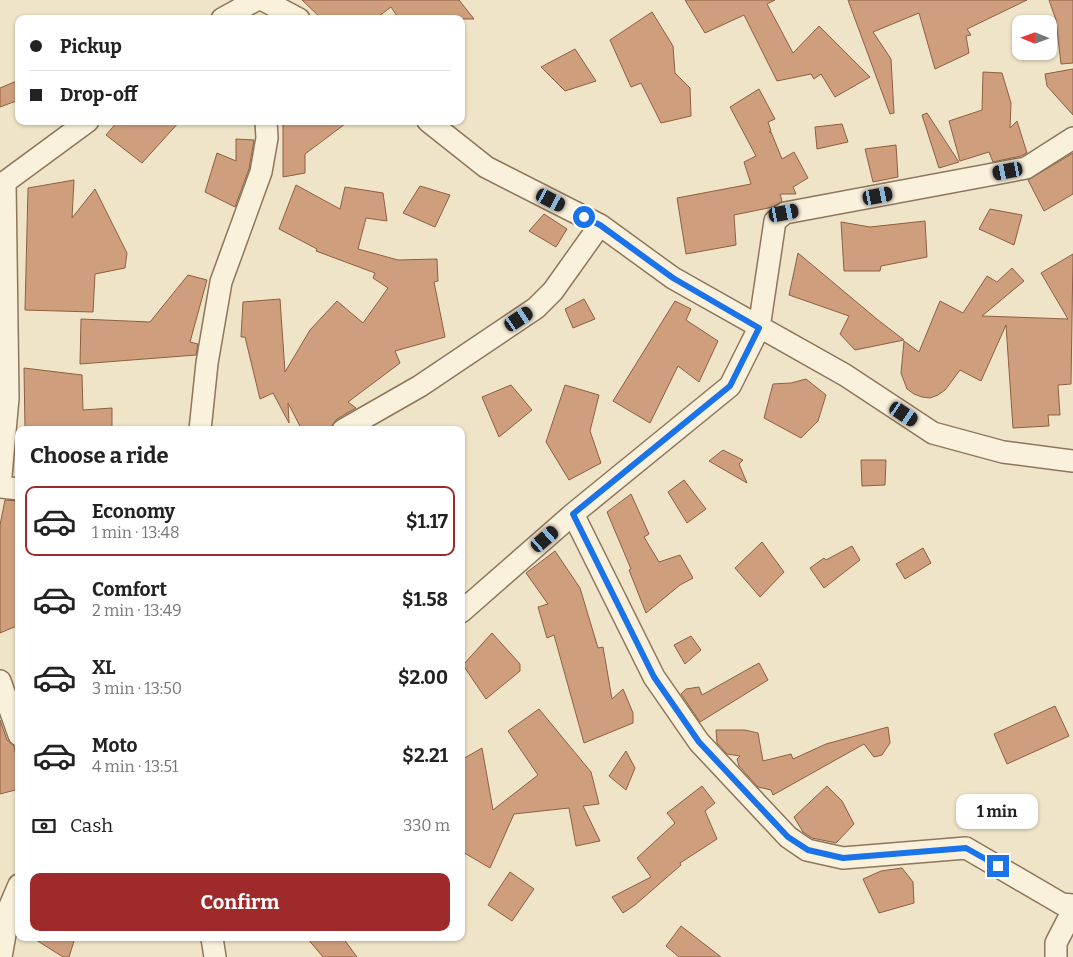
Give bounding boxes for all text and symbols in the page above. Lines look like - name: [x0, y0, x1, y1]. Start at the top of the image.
- north arrow: [1012, 15, 1058, 60]
- map controls: [1012, 15, 1057, 60]
- text: Pickup: [60, 35, 122, 58]
- text: Drop-off: [60, 83, 138, 106]
- car: [991, 161, 1024, 181]
- car: [861, 186, 894, 206]
- car: [534, 187, 567, 213]
- car: [767, 203, 800, 223]
- route start: [573, 206, 595, 228]
- car: [502, 304, 535, 334]
- car: [887, 399, 920, 429]
- text: Choose a ride: [30, 442, 169, 469]
- icon: car: [32, 499, 77, 544]
- text: Economy: [92, 500, 175, 523]
- text: $1.17: [406, 510, 448, 533]
- text: 1 min · 13:48: [92, 523, 180, 542]
- car: [528, 523, 561, 555]
- icon: car: [32, 577, 77, 622]
- text: Comfort: [92, 578, 167, 601]
- text: $1.58: [402, 588, 448, 611]
- text: 2 min · 13:49: [92, 601, 182, 620]
- icon: car: [32, 655, 77, 700]
- text: XL: [92, 656, 116, 679]
- text: $2.00: [398, 666, 448, 689]
- text: 3 min · 13:50: [92, 679, 182, 698]
- icon: car: [32, 733, 77, 778]
- text: Moto: [92, 734, 138, 757]
- text: $2.21: [402, 744, 448, 767]
- text: 4 min · 13:51: [92, 757, 178, 776]
- callout: 1 min: [957, 794, 1039, 828]
- text: 1 min: [977, 802, 1017, 821]
- icon: cash: [30, 812, 58, 840]
- text: Cash: [70, 814, 113, 837]
- text: 330 m: [403, 816, 450, 835]
- route end: [987, 855, 1009, 877]
- button: Confirm: [30, 873, 450, 931]

